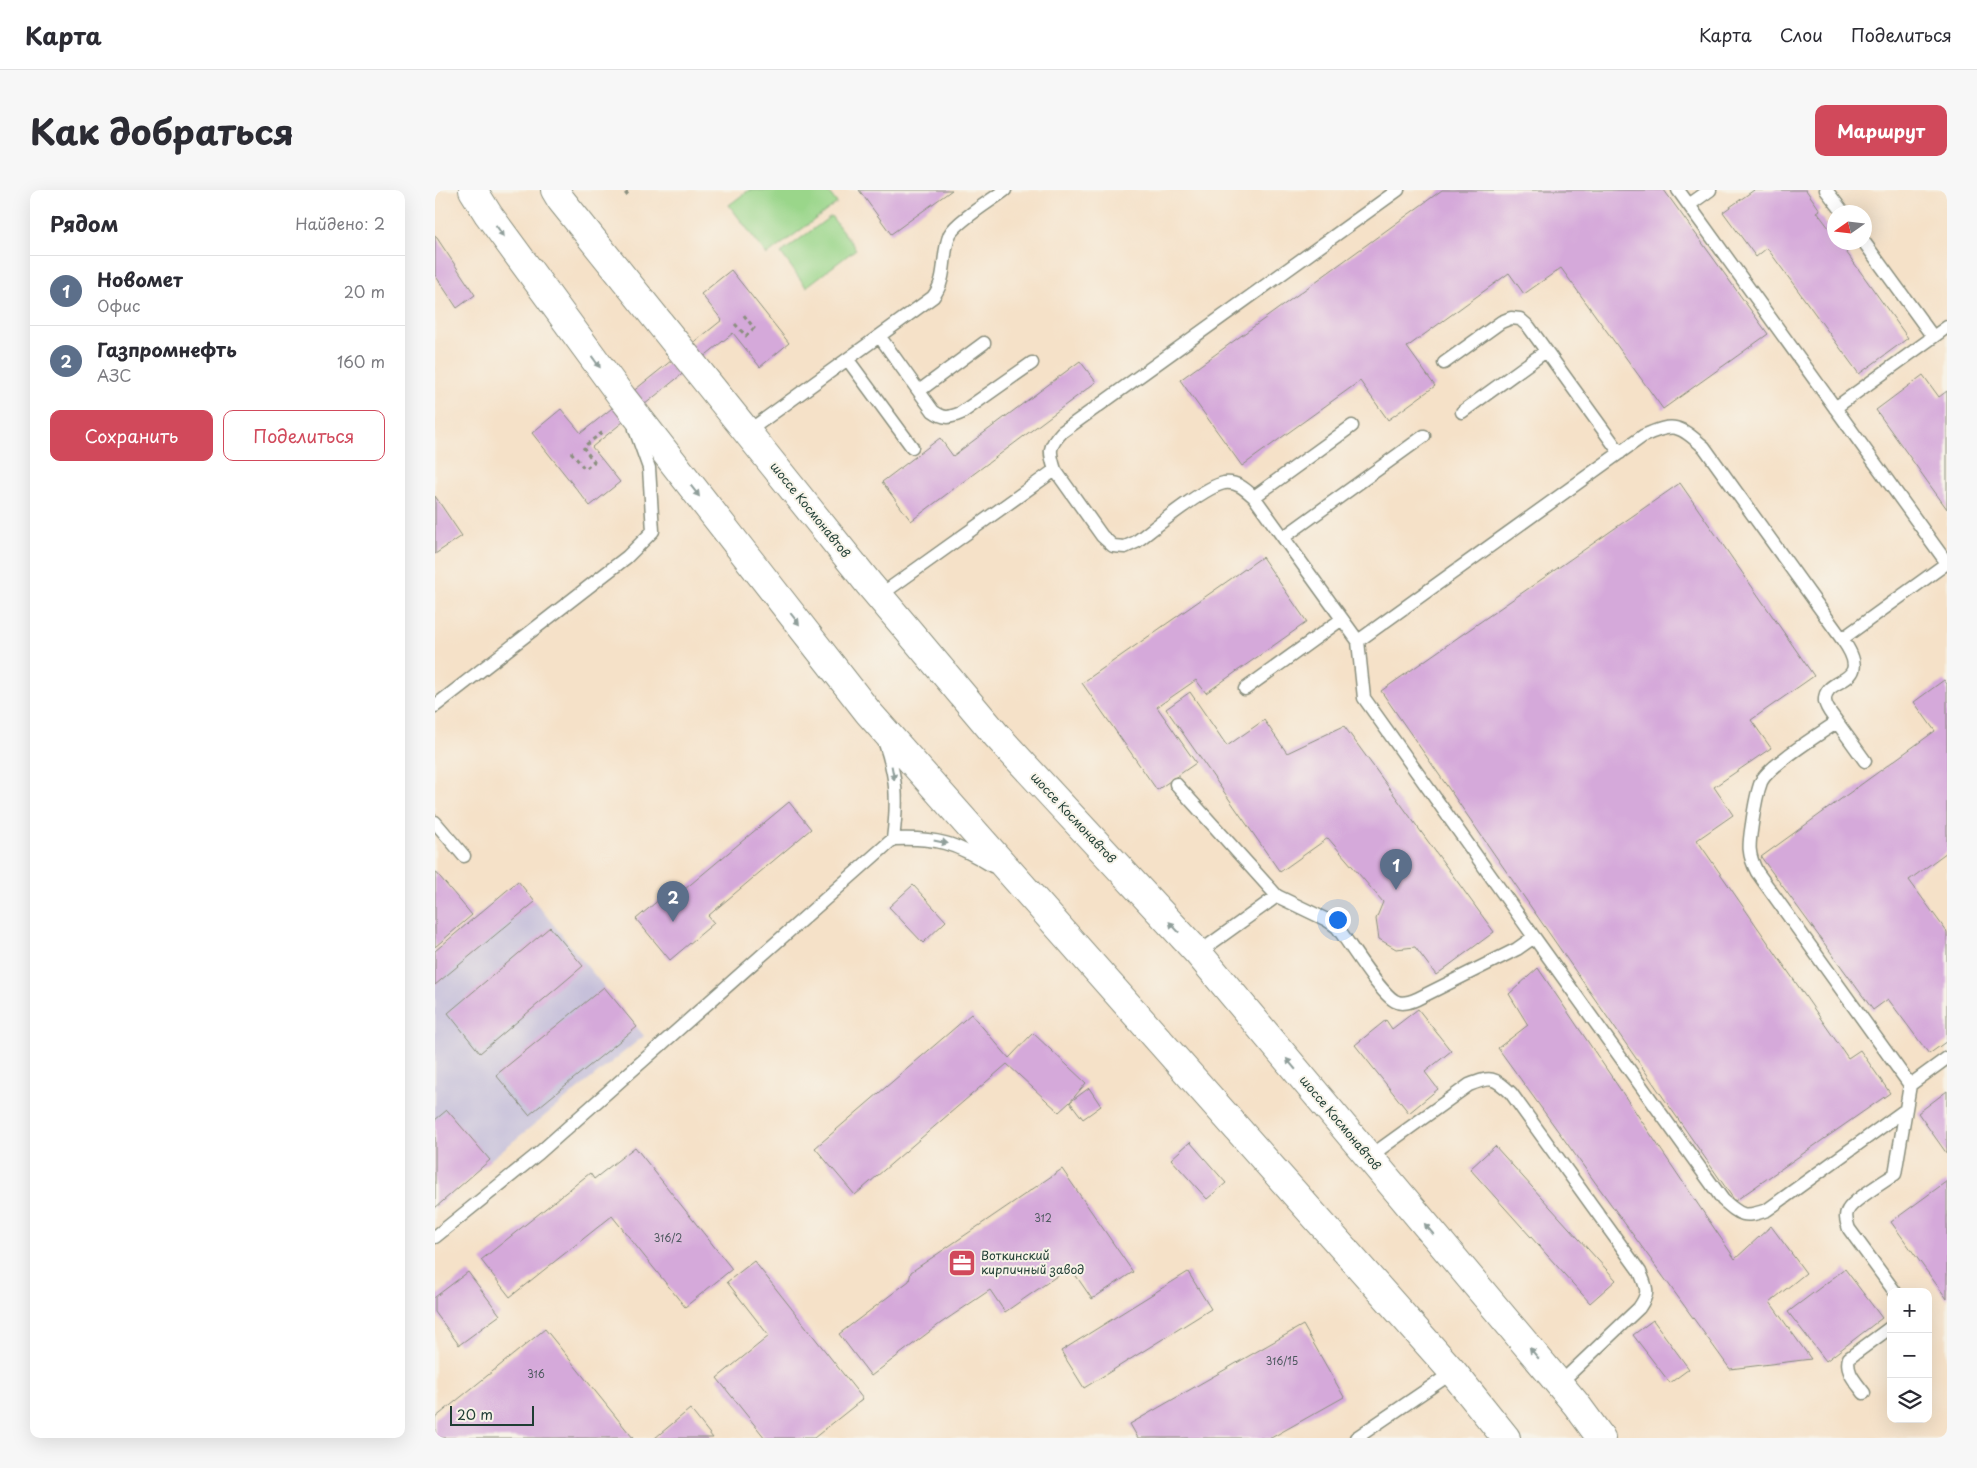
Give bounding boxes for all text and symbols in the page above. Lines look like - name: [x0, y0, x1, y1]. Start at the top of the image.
- text: Карта: [25, 17, 102, 53]
- text: Карта: [1699, 21, 1752, 48]
- text: Слои: [1780, 21, 1823, 48]
- text: Поделиться: [1851, 21, 1952, 48]
- text: Как добраться: [30, 104, 294, 157]
- button: Маршрут: [1815, 105, 1947, 156]
- north arrow: [1827, 205, 1872, 250]
- text: Рядом: [50, 207, 118, 239]
- text: Найдено: 2: [295, 211, 385, 235]
- one-way arrow: [495, 224, 505, 238]
- text: Новомет: [97, 265, 183, 293]
- text: 1: [62, 279, 70, 303]
- text: 20 m: [344, 279, 385, 303]
- text: Офис: [97, 293, 140, 317]
- text: Газпромнефть: [97, 335, 237, 363]
- text: 2: [60, 349, 72, 373]
- text: 160 m: [337, 349, 385, 373]
- one-way arrow: [591, 355, 601, 369]
- text: АЗС: [97, 363, 132, 387]
- button: Сохранить: [50, 410, 213, 461]
- button: Поделиться: [223, 410, 385, 461]
- street label: шоссе Космонавтов: [767, 458, 855, 561]
- one-way arrow: [689, 484, 700, 497]
- one-way arrow: [790, 612, 800, 626]
- one-way arrow: [890, 766, 898, 782]
- street label: шоссе Космонавтов: [1027, 768, 1121, 867]
- one-way arrow: [933, 838, 948, 846]
- pin: 1: [1380, 849, 1412, 890]
- pin: 2: [657, 881, 689, 922]
- your location: [1325, 907, 1351, 933]
- one-way arrow: [1168, 922, 1180, 934]
- one-way arrow: [1286, 1058, 1297, 1070]
- street label: шоссе Космонавтов: [1296, 1071, 1386, 1174]
- house number: 312: [1034, 1210, 1052, 1225]
- one-way arrow: [1424, 1223, 1435, 1236]
- house number: 316/2: [654, 1230, 682, 1245]
- place label: Воткинский кирпичный завод: [981, 1246, 1084, 1278]
- office icon: Воткинский кирпичный завод: [947, 1248, 977, 1278]
- map controls: [1887, 1288, 1932, 1423]
- button: +: [1887, 1288, 1932, 1333]
- button: −: [1887, 1333, 1932, 1378]
- one-way arrow: [1528, 1347, 1539, 1360]
- house number: 316/15: [1266, 1353, 1298, 1368]
- house number: 316: [527, 1366, 545, 1381]
- button: layers: [1887, 1378, 1932, 1423]
- scale bar: [450, 1403, 534, 1426]
- text: 20 m: [457, 1404, 493, 1425]

